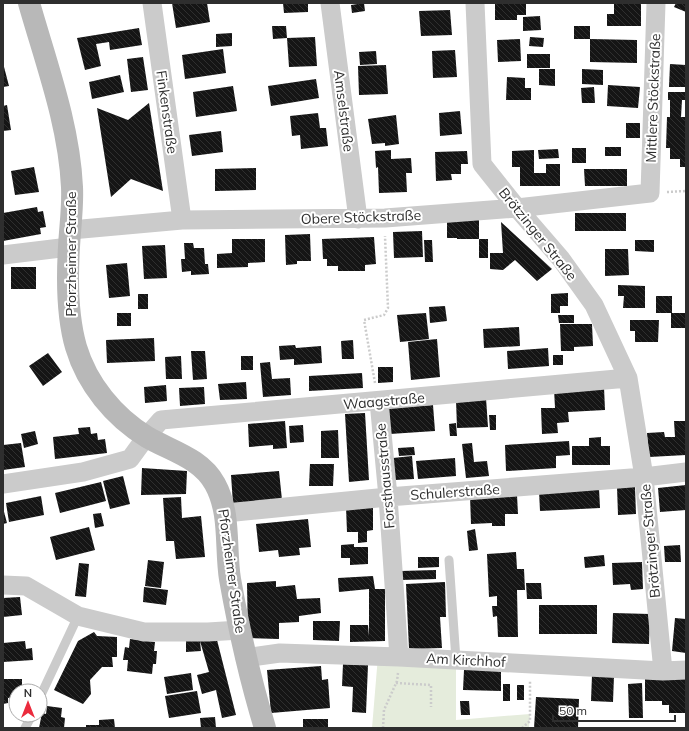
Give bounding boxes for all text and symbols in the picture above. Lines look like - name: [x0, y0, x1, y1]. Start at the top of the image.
- street label: Mittlere Stöckstraße: [642, 33, 664, 163]
- street label: Finkenstraße: [152, 69, 182, 155]
- street label: Amselstraße: [330, 69, 358, 153]
- street label: Brötzinger Straße: [495, 184, 581, 284]
- street label: Pforzheimer Straße: [62, 191, 80, 317]
- street label: Obere Stöckstraße: [301, 206, 421, 228]
- street label: Waagstraße: [343, 388, 425, 414]
- street label: Forsthausstraße: [371, 423, 399, 529]
- street label: Schulerstraße: [410, 480, 500, 504]
- street label: Brötzinger Straße: [636, 483, 664, 599]
- street label: Pforzheimer Straße: [214, 508, 250, 634]
- street label: Am Kirchhof: [426, 649, 506, 671]
- north arrow: [8, 683, 48, 723]
- text: N: [24, 686, 32, 700]
- scale bar: [553, 697, 675, 723]
- text: 50 m: [559, 703, 587, 718]

